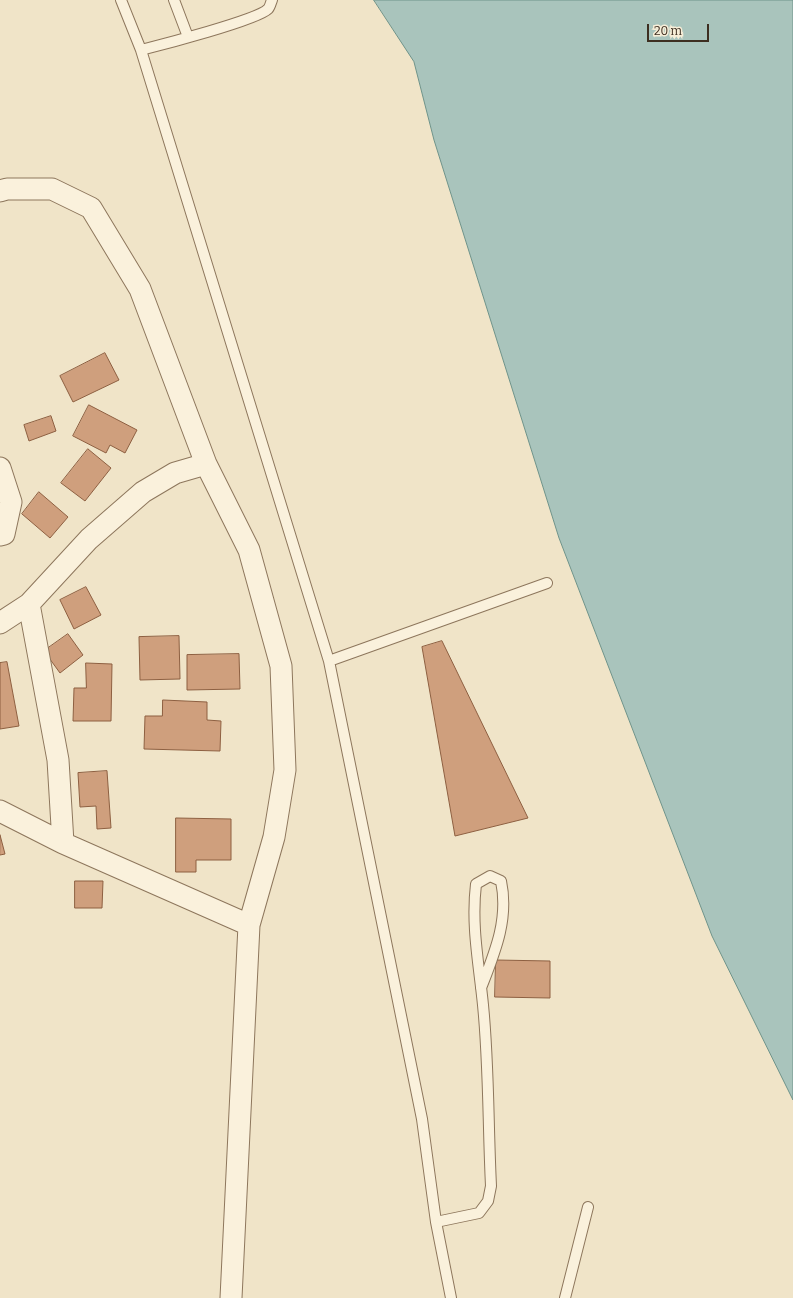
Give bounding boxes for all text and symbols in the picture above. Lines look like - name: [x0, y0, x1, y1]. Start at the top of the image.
- scale bar: [649, 16, 711, 42]
- text: 20 m: [654, 24, 682, 38]

